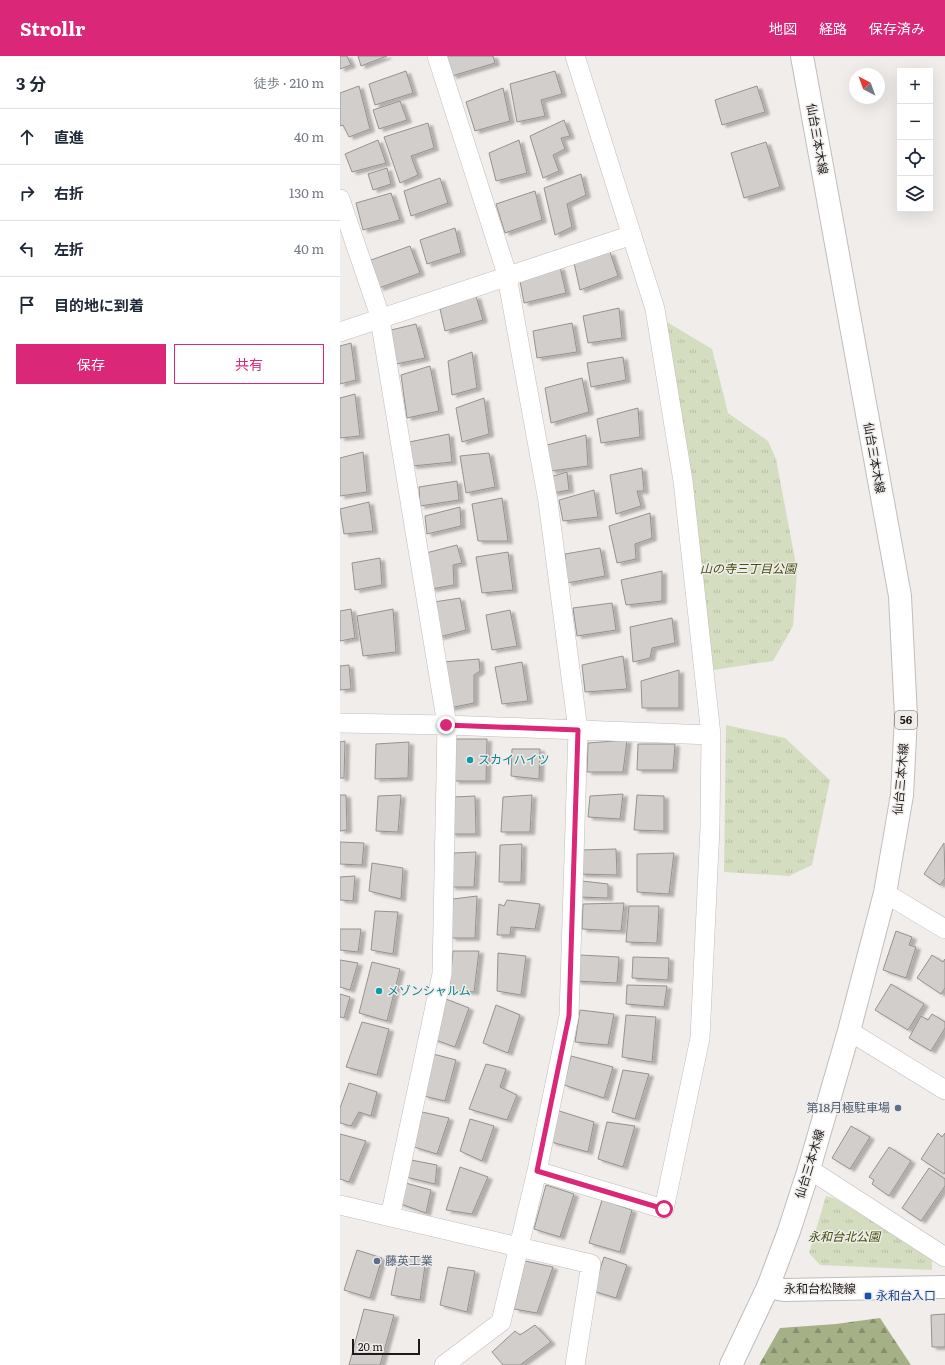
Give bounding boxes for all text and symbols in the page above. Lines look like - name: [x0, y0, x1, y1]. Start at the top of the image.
- text: Strollr: [20, 14, 85, 42]
- text: 地図: [769, 18, 797, 38]
- text: 経路: [819, 18, 847, 38]
- text: 保存済み: [869, 18, 925, 38]
- north arrow: [849, 68, 885, 104]
- map controls: [897, 68, 933, 212]
- button: +: [897, 68, 933, 104]
- text: 3 分: [16, 70, 46, 95]
- text: 徒歩 · 210 m: [254, 73, 324, 92]
- street label: 仙台三本木線: [803, 102, 833, 176]
- button: −: [897, 104, 933, 140]
- text: 直進: [54, 125, 84, 148]
- icon: ahead: [16, 126, 38, 148]
- text: 40 m: [294, 127, 324, 146]
- button: locate: [897, 140, 933, 176]
- button: layers: [897, 176, 933, 212]
- text: 右折: [54, 181, 84, 204]
- icon: right: [16, 182, 38, 204]
- text: 130 m: [289, 183, 324, 202]
- text: 左折: [54, 237, 84, 260]
- icon: left: [16, 238, 38, 260]
- text: 40 m: [294, 239, 324, 258]
- text: 目的地に到着: [54, 293, 144, 316]
- icon: arrive: [16, 294, 38, 316]
- button: 保存: [16, 344, 166, 384]
- button: 共有: [174, 344, 324, 384]
- street label: 仙台三本木線: [860, 421, 890, 495]
- park label: 山の寺三丁目公園: [700, 559, 798, 577]
- road number: 56: [895, 711, 917, 729]
- route end: [437, 716, 455, 734]
- street label: 仙台三本木線: [888, 742, 912, 816]
- place label: スカイハイツ: [478, 750, 550, 768]
- marker: スカイハイツ: [465, 755, 475, 765]
- place label: メゾンシャルム: [387, 981, 471, 999]
- marker: メゾンシャルム: [374, 986, 384, 996]
- place label: 第18月極駐車場: [807, 1098, 890, 1116]
- marker: 第18月極駐車場: [893, 1103, 903, 1113]
- street label: 仙台三本木線: [790, 1127, 828, 1201]
- route start: [655, 1200, 673, 1218]
- park label: 永和台北公園: [808, 1227, 882, 1245]
- place label: 藤英工業: [385, 1251, 433, 1269]
- marker: 藤英工業: [372, 1256, 382, 1266]
- street label: 永和台松陵線: [784, 1279, 856, 1297]
- place label: 永和台入口: [876, 1286, 936, 1304]
- marker: 永和台入口: [863, 1291, 873, 1301]
- scale bar: [352, 1337, 420, 1356]
- text: 20 m: [358, 1338, 383, 1354]

